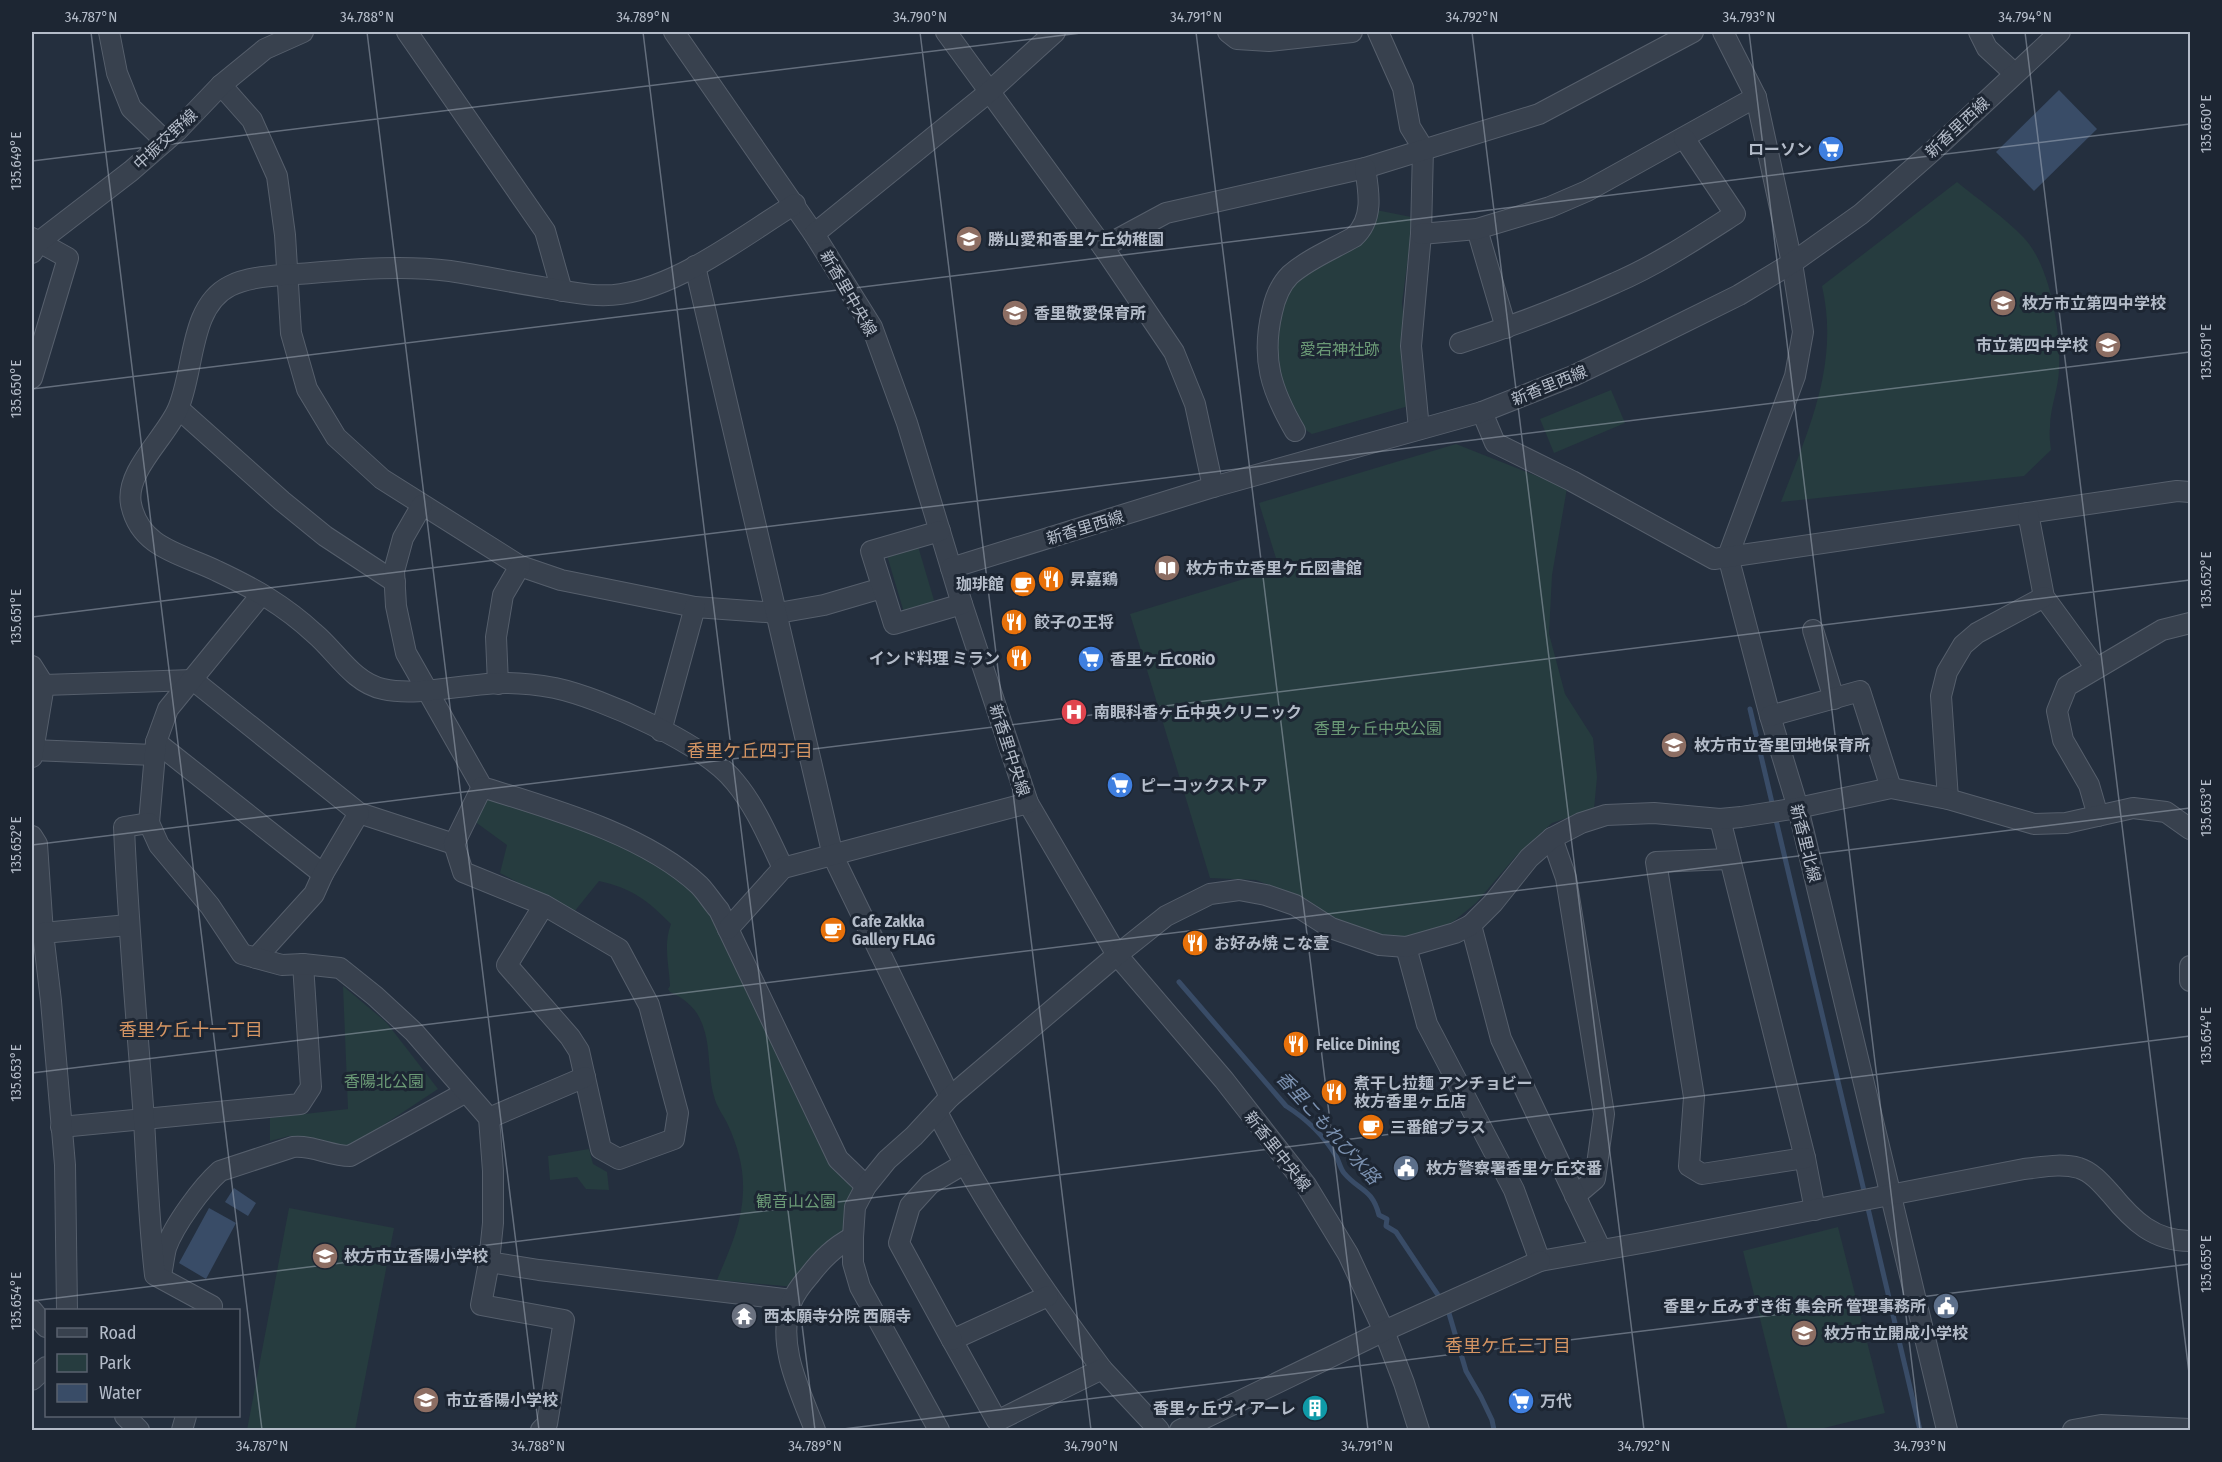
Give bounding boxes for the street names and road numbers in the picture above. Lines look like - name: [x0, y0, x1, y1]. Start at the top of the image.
- street label: 新香里西線: [1922, 93, 1993, 162]
- street label: 中振交野線: [130, 105, 201, 174]
- street label: 新香里中央線: [816, 247, 881, 340]
- street label: 新香里西線: [1509, 362, 1590, 409]
- street label: 新香里西線: [1044, 507, 1126, 548]
- street label: 新香里中央線: [986, 702, 1033, 799]
- street label: 新香里北線: [1787, 802, 1824, 884]
- street label: 新香里中央線: [1241, 1108, 1315, 1195]

